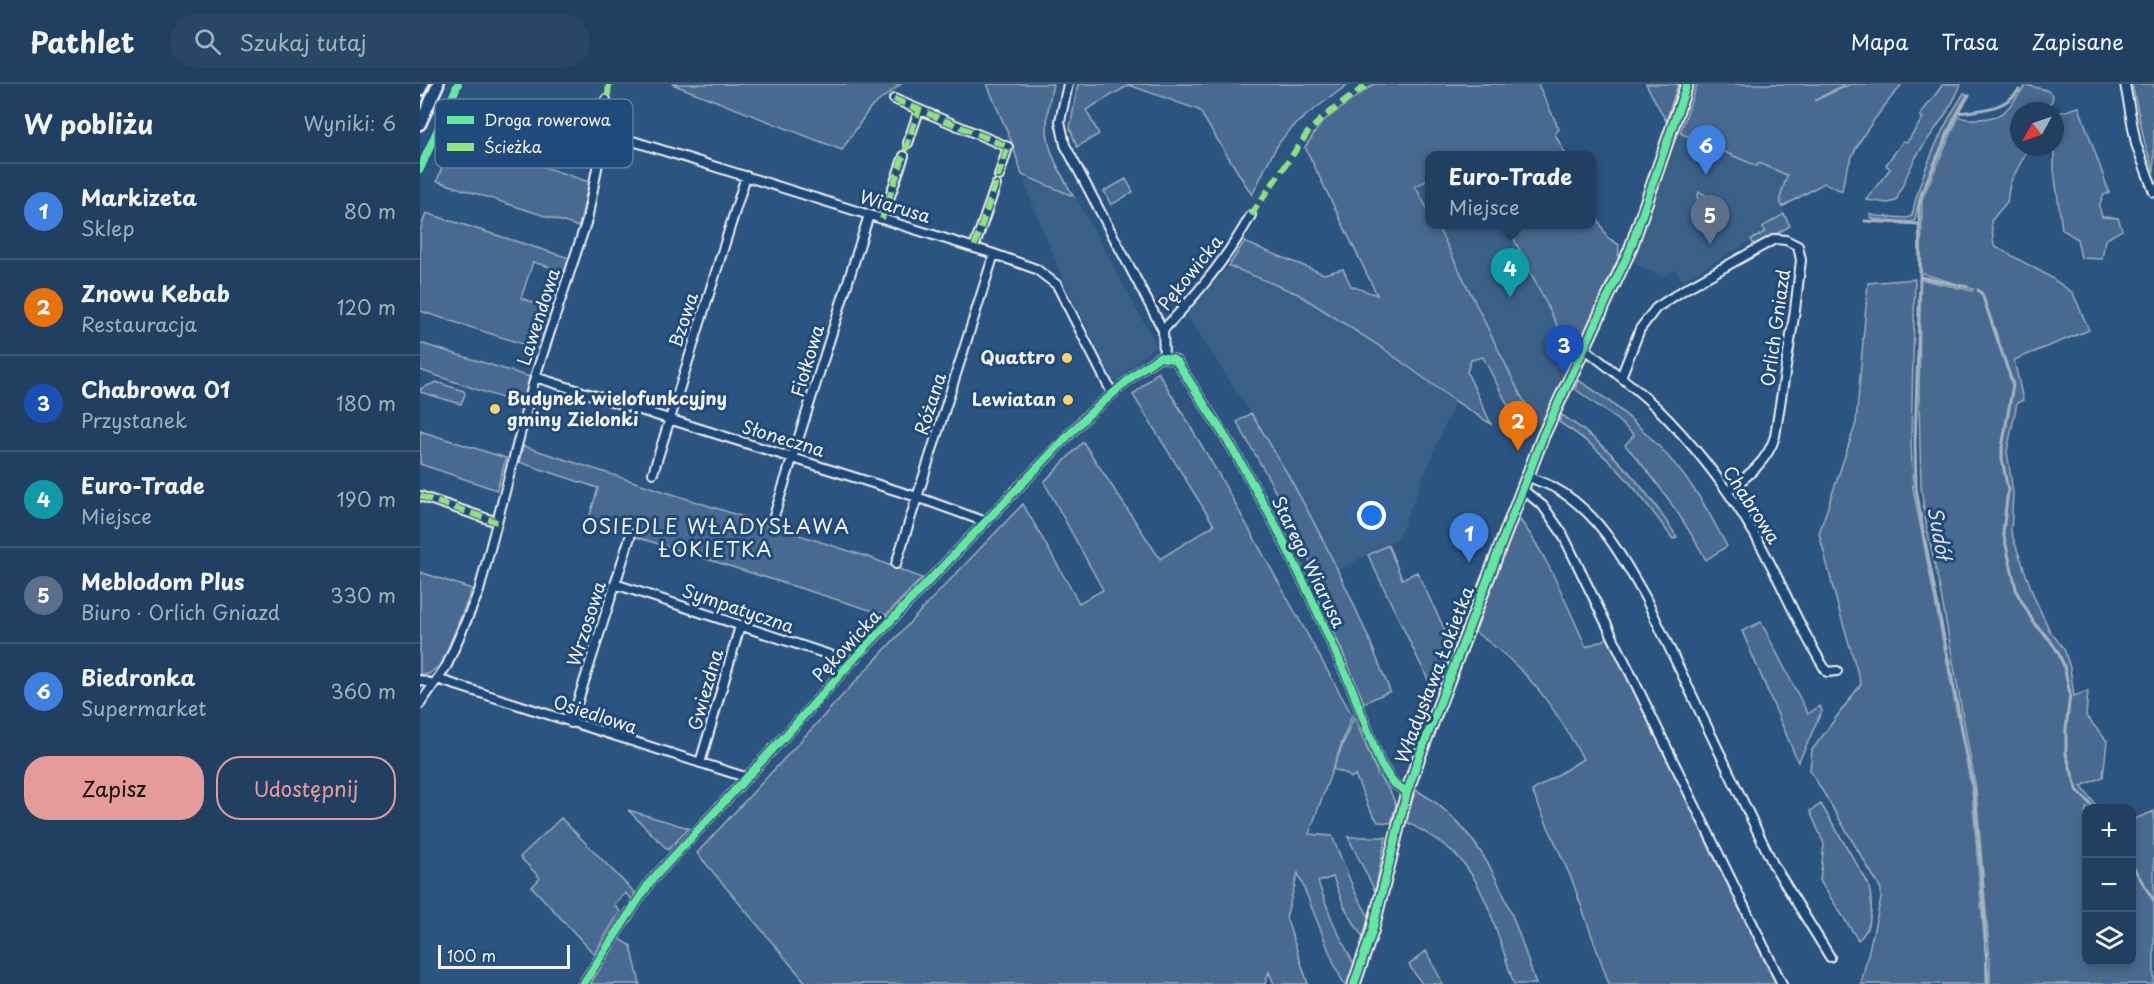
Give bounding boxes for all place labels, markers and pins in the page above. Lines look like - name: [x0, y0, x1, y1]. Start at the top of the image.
- pin: 6: [1686, 126, 1726, 175]
- pin: 5: [1690, 196, 1730, 245]
- pin: 4: [1490, 248, 1530, 298]
- pin: 3: [1544, 326, 1584, 375]
- place label: Quattro: [981, 343, 1055, 370]
- marker: Quattro: [1060, 351, 1074, 365]
- place label: Budynek wielofunkcyjny gminy Zielonki: [507, 384, 727, 432]
- place label: Lewiatan: [972, 385, 1056, 412]
- marker: Lewiatan: [1061, 393, 1075, 407]
- marker: Budynek wielofunkcyjny gminy Zielonki: [488, 402, 502, 416]
- pin: 2: [1498, 402, 1538, 451]
- pin: 1: [1450, 514, 1488, 563]

